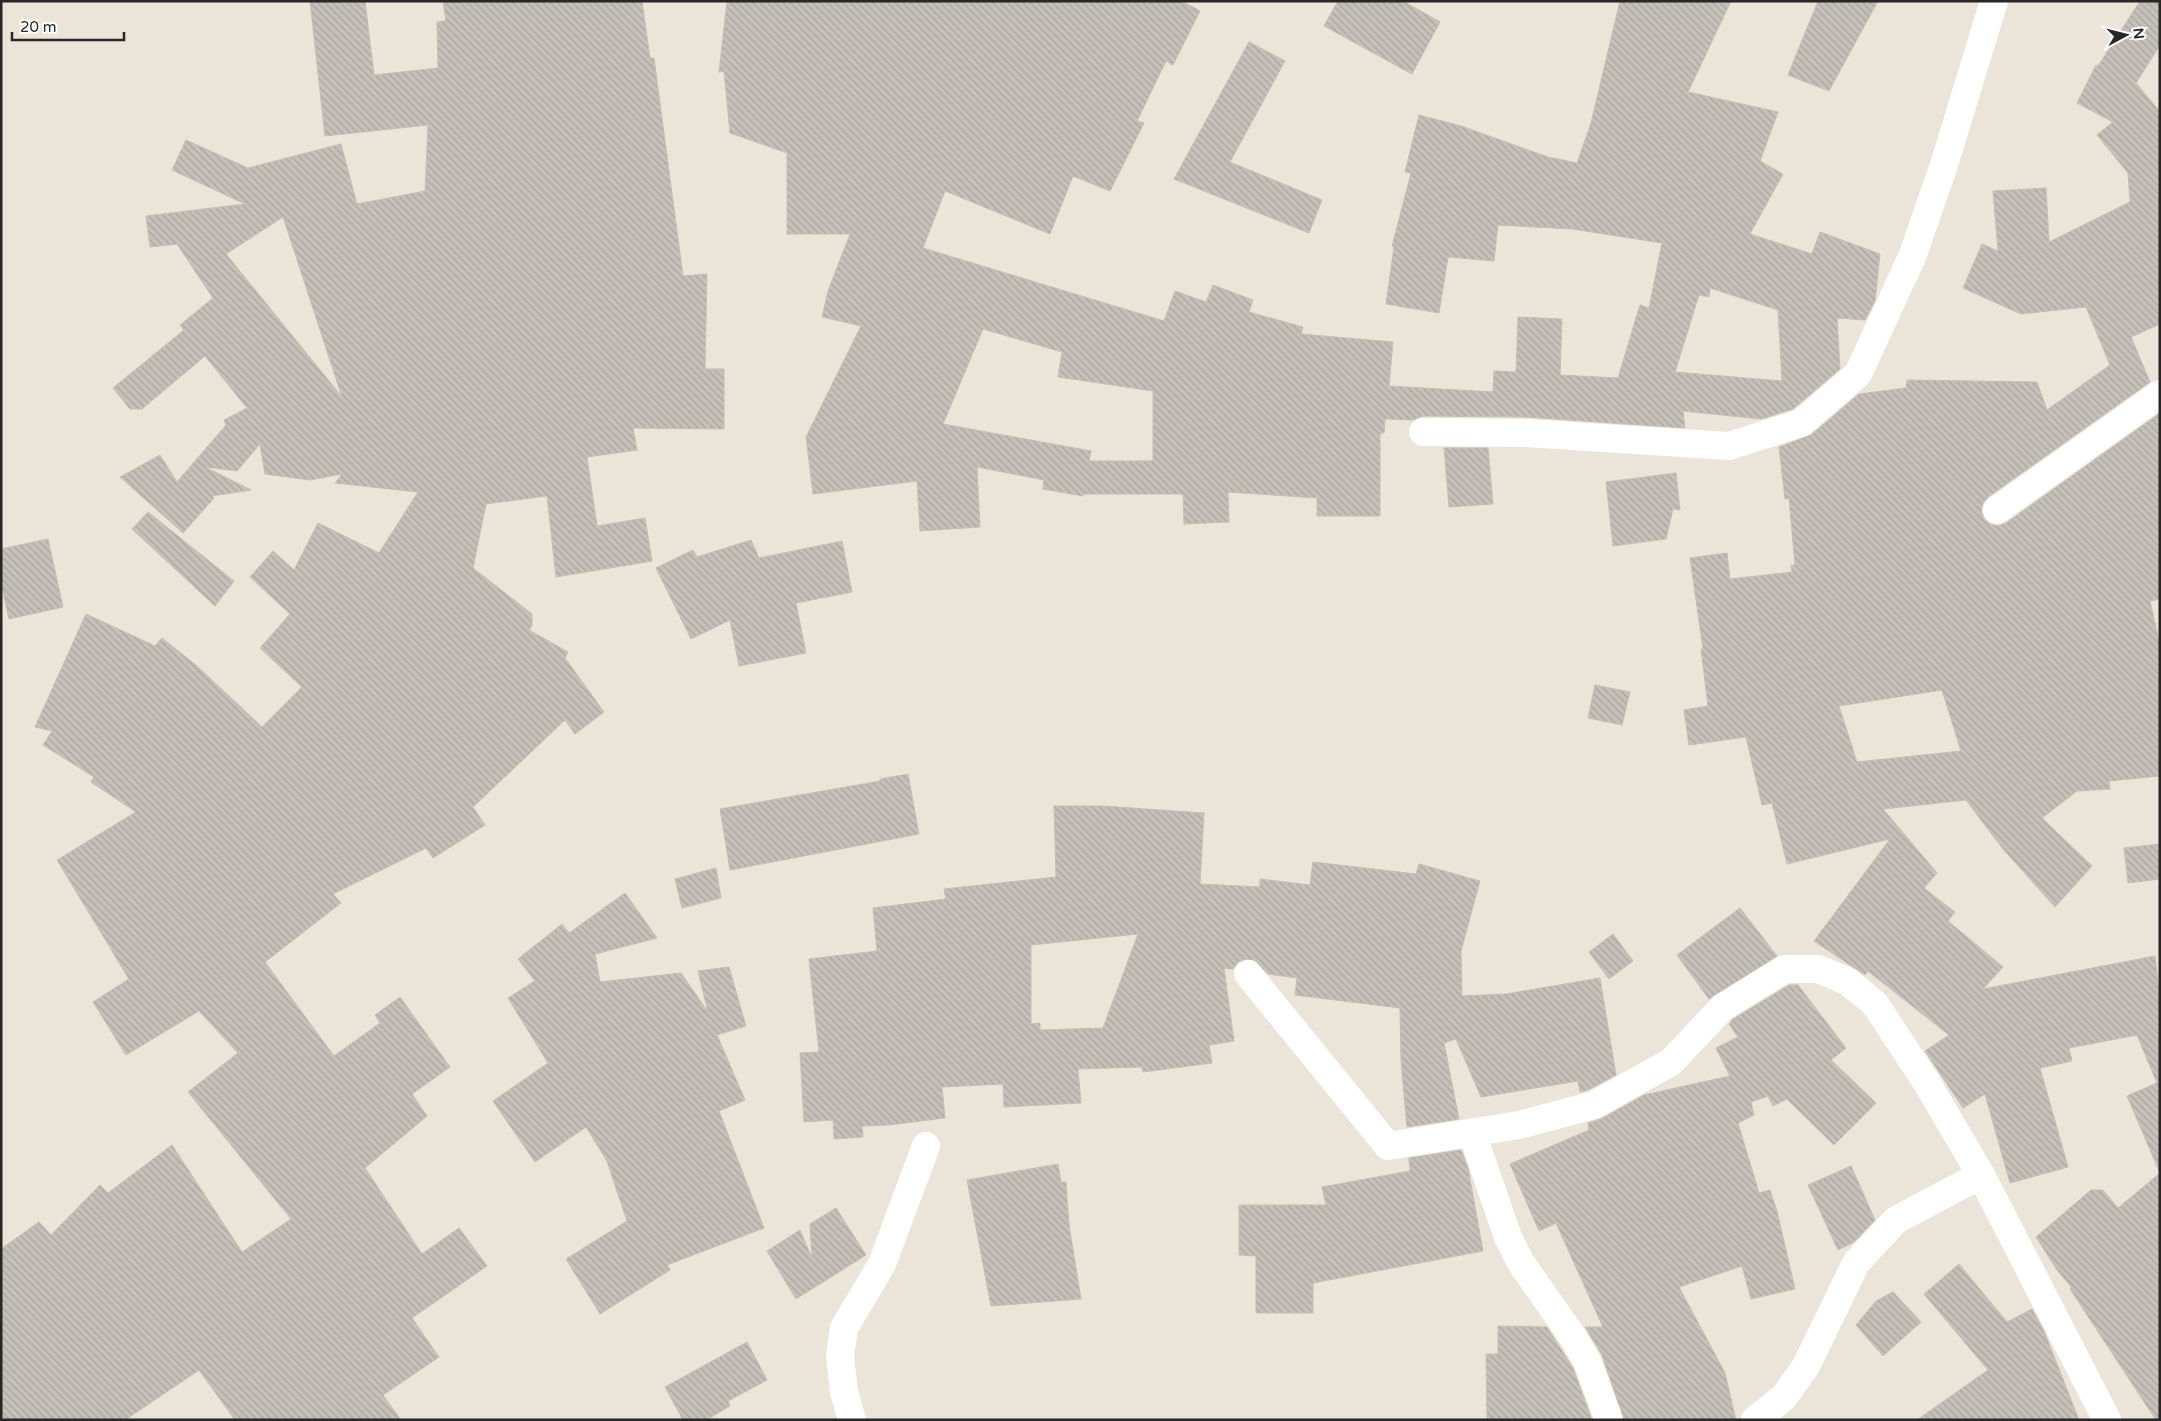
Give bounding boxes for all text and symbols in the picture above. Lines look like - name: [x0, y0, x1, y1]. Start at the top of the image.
- scale bar: [12, 10, 125, 42]
- north arrow: [2101, 10, 2151, 60]
- text: 20 m: [20, 18, 57, 36]
- text: N: [2129, 27, 2148, 40]

